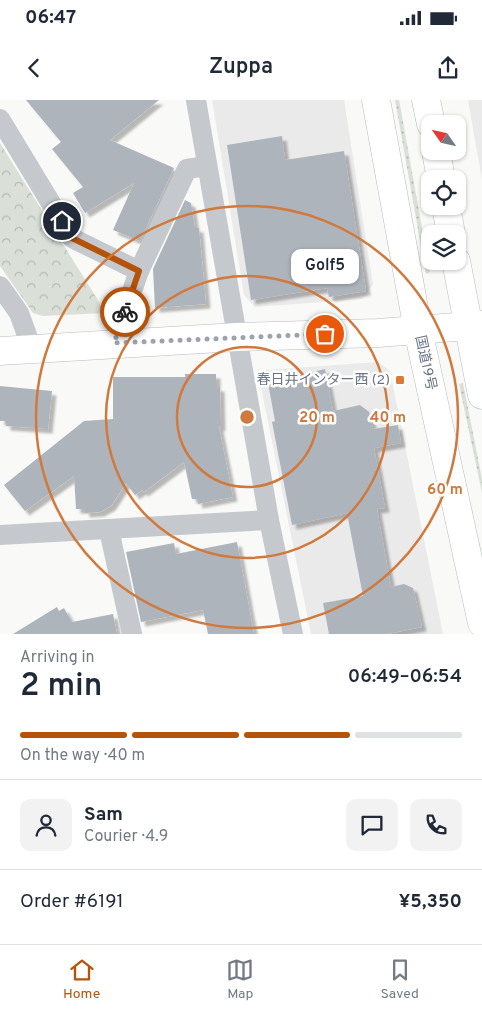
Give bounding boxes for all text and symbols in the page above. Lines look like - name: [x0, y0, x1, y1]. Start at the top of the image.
- text: 06:47: [25, 6, 76, 30]
- icon: back: [20, 54, 48, 82]
- text: Zuppa: [209, 54, 273, 81]
- icon: share: [434, 54, 462, 82]
- north arrow: [421, 115, 466, 160]
- map controls: [421, 115, 466, 270]
- button: locate: [421, 170, 466, 215]
- pin: [41, 200, 83, 242]
- icon: home: [48, 207, 76, 235]
- button: layers: [421, 225, 466, 270]
- callout: Golf5: [291, 249, 359, 284]
- text: Golf5: [305, 256, 345, 276]
- courier: [100, 287, 150, 337]
- icon: bike: [111, 298, 139, 326]
- pin: [304, 313, 346, 355]
- icon: bag: [311, 320, 339, 348]
- street label: 国道19号: [411, 334, 439, 392]
- place label: 春日井インター西 (2): [257, 371, 390, 389]
- marker: 春日井インター西 (2): [394, 374, 406, 386]
- centre of rings: [238, 408, 256, 426]
- text: 20 m: [299, 409, 335, 428]
- text: 40 m: [370, 409, 406, 428]
- text: 60 m: [427, 481, 463, 500]
- text: Arriving in: [20, 648, 95, 668]
- text: 06:49–06:54: [348, 665, 462, 689]
- text: 2 min: [20, 667, 102, 707]
- text: On the way · 40 m: [20, 746, 145, 766]
- button: person: [20, 799, 72, 851]
- button: chat: [346, 799, 398, 851]
- button: phone: [410, 799, 462, 851]
- text: Sam: [84, 803, 123, 827]
- text: Courier · 4.9: [84, 827, 168, 847]
- text: Order #6191: [20, 890, 124, 914]
- text: ¥5,350: [399, 890, 462, 914]
- tab: Home: [63, 956, 100, 1003]
- tab: Map: [226, 956, 254, 1003]
- tab: Saved: [380, 956, 419, 1003]

